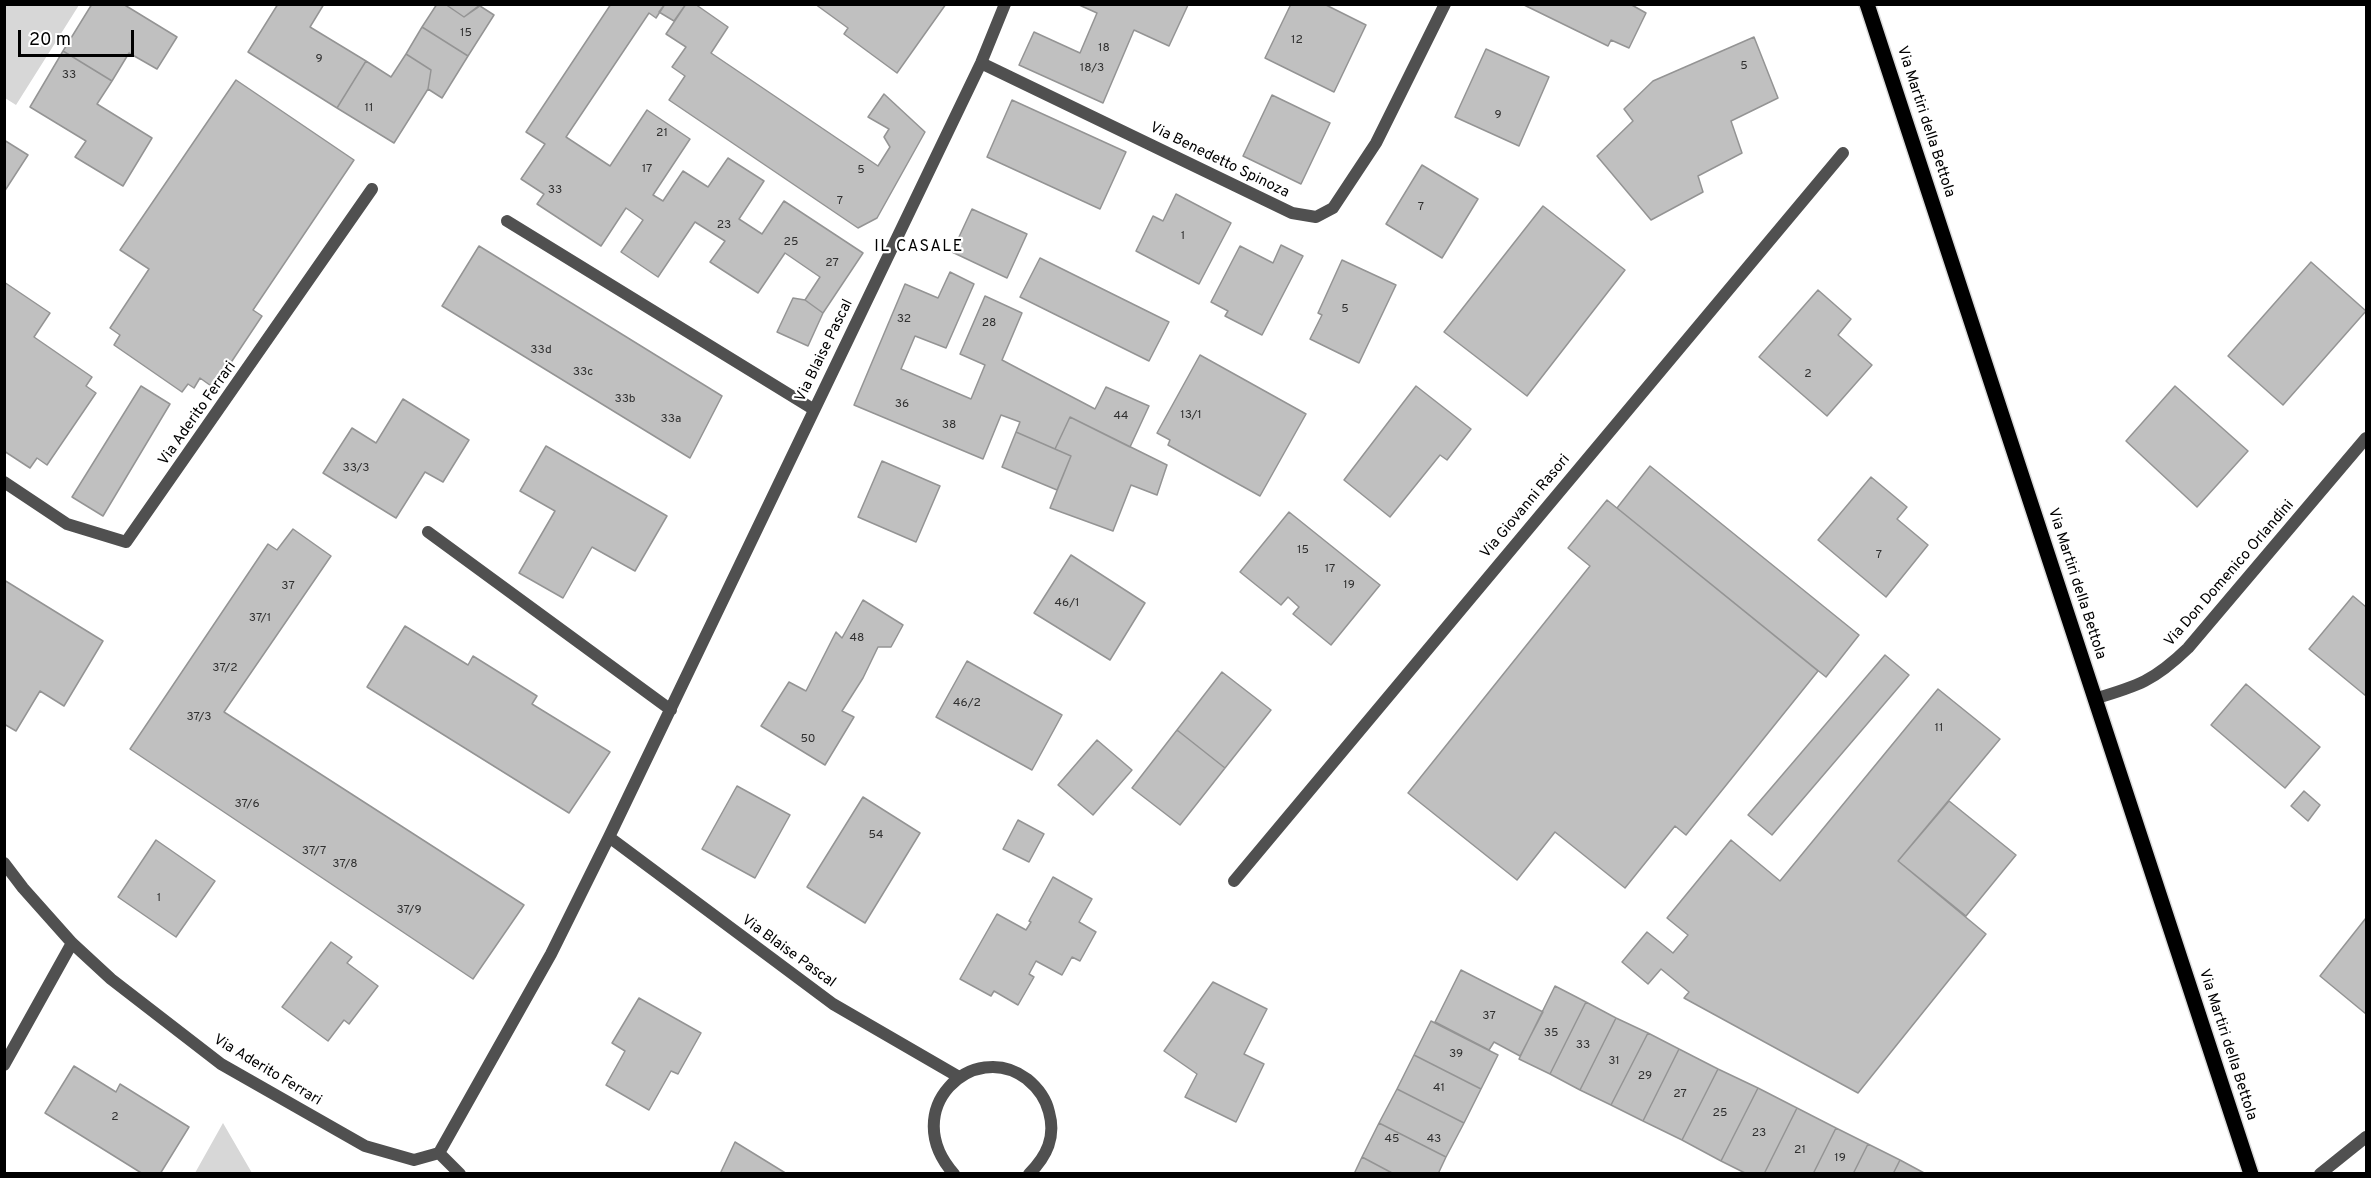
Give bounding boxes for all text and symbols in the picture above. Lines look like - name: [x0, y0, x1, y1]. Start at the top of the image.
- scale bar: [21, 18, 136, 56]
- house number: 15: [460, 27, 472, 41]
- text: 20 m: [29, 29, 71, 52]
- house number: 12: [1291, 34, 1303, 48]
- house number: 18: [1098, 42, 1110, 56]
- street label: Via Martiri della Bettola: [1892, 44, 1958, 200]
- house number: 9: [315, 53, 323, 67]
- house number: 5: [1740, 60, 1748, 74]
- house number: 18/3: [1080, 62, 1104, 76]
- house number: 33: [62, 69, 76, 83]
- house number: 11: [365, 102, 373, 116]
- house number: 9: [1494, 109, 1502, 123]
- street label: Via Benedetto Spinoza: [1146, 119, 1292, 203]
- house number: 21: [656, 127, 668, 141]
- house number: 17: [642, 163, 652, 177]
- house number: 5: [857, 164, 865, 178]
- house number: 33: [548, 184, 562, 198]
- house number: 7: [837, 195, 843, 209]
- house number: 7: [1418, 201, 1424, 215]
- house number: 23: [717, 219, 731, 233]
- house number: 1: [1181, 230, 1185, 244]
- house number: 25: [784, 236, 798, 250]
- district label: IL CASALE: [874, 238, 964, 258]
- house number: 27: [825, 257, 839, 271]
- street label: Via Blaise Pascal: [792, 297, 858, 405]
- house number: 5: [1341, 303, 1349, 317]
- house number: 32: [897, 313, 911, 327]
- house number: 28: [982, 317, 996, 331]
- house number: 33d: [530, 344, 552, 358]
- street label: Via Aderito Ferrari: [155, 358, 241, 470]
- house number: 33c: [573, 366, 593, 380]
- house number: 2: [1804, 368, 1812, 382]
- house number: 33b: [614, 393, 636, 407]
- house number: 36: [895, 398, 909, 412]
- house number: 13/1: [1180, 409, 1202, 423]
- house number: 44: [1114, 410, 1128, 424]
- house number: 33a: [661, 413, 681, 427]
- house number: 38: [942, 419, 956, 433]
- street label: Via Giovanni Rasori: [1477, 452, 1575, 562]
- house number: 33/3: [342, 462, 370, 476]
- street label: Via Don Domenico Orlandini: [2161, 497, 2299, 651]
- street label: Via Martiri della Bettola: [2043, 506, 2109, 662]
- house number: 15: [1297, 544, 1309, 558]
- house number: 7: [1876, 549, 1882, 563]
- house number: 17: [1325, 563, 1335, 577]
- house number: 19: [1343, 579, 1355, 593]
- house number: 37: [281, 580, 295, 594]
- house number: 46/1: [1055, 597, 1079, 611]
- house number: 37/1: [249, 612, 271, 626]
- house number: 48: [850, 632, 864, 646]
- house number: 37/2: [212, 662, 238, 676]
- house number: 46/2: [953, 697, 981, 711]
- house number: 37/3: [186, 711, 212, 725]
- house number: 11: [1935, 722, 1943, 736]
- house number: 50: [800, 733, 816, 747]
- house number: 37/6: [234, 798, 260, 812]
- house number: 54: [868, 829, 884, 843]
- house number: 37/7: [302, 845, 326, 859]
- house number: 37/8: [332, 858, 358, 872]
- house number: 1: [157, 892, 161, 906]
- house number: 37/9: [396, 904, 422, 918]
- street label: Via Blaise Pascal: [737, 912, 839, 992]
- street label: Via Martiri della Bettola: [2194, 967, 2260, 1123]
- house number: 37: [1482, 1010, 1496, 1024]
- house number: 35: [1544, 1027, 1558, 1041]
- street label: Via Aderito Ferrari: [210, 1032, 324, 1110]
- house number: 33: [1576, 1039, 1590, 1053]
- house number: 39: [1449, 1048, 1463, 1062]
- house number: 31: [1608, 1055, 1620, 1069]
- house number: 29: [1638, 1070, 1652, 1084]
- house number: 41: [1433, 1082, 1445, 1096]
- house number: 27: [1673, 1088, 1687, 1102]
- house number: 25: [1713, 1107, 1727, 1121]
- house number: 2: [111, 1111, 119, 1125]
- house number: 23: [1752, 1127, 1766, 1141]
- house number: 45: [1385, 1133, 1399, 1147]
- house number: 43: [1427, 1133, 1441, 1147]
- house number: 21: [1794, 1144, 1806, 1158]
- house number: 19: [1834, 1152, 1846, 1166]

